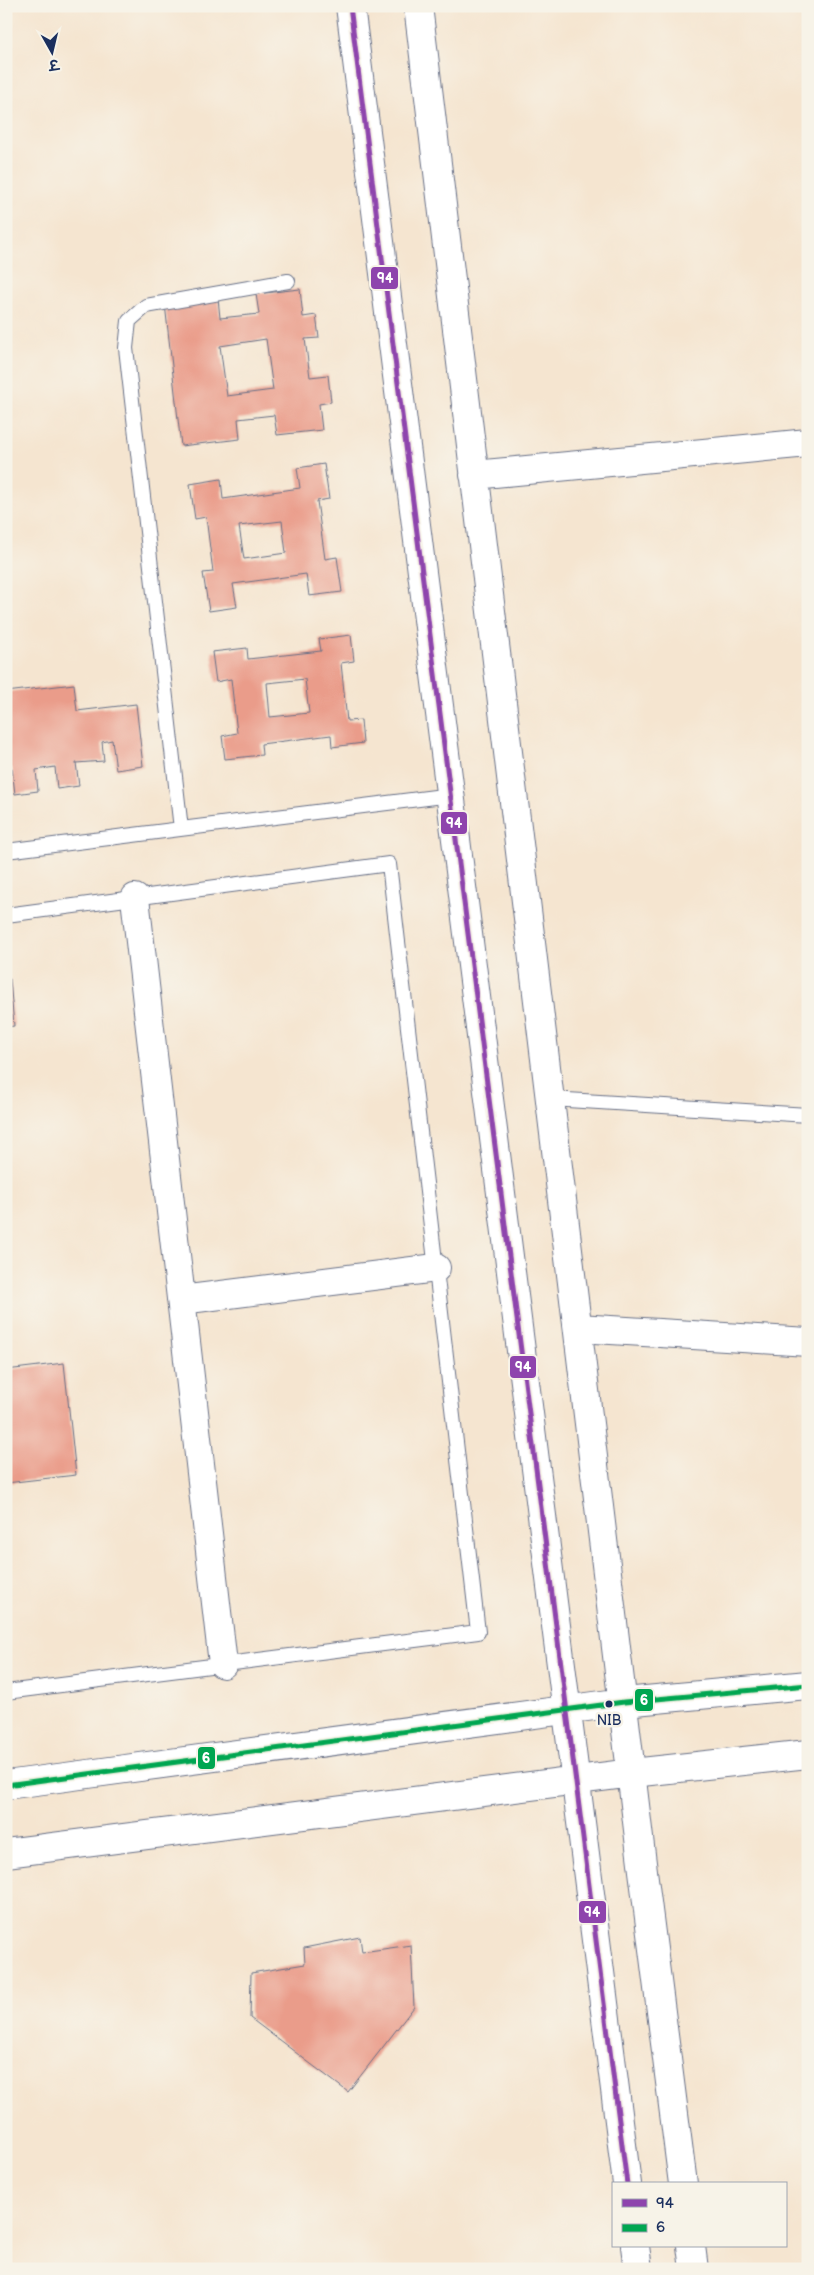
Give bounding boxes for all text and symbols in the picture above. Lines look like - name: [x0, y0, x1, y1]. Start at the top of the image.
- north arrow: [28, 28, 78, 78]
- text: उ: [46, 55, 62, 74]
- line badge: 94: [370, 266, 399, 290]
- text: 94: [377, 270, 394, 287]
- line badge: 94: [440, 811, 468, 835]
- text: 94: [446, 815, 463, 832]
- line badge: 94: [509, 1355, 537, 1379]
- text: 94: [515, 1359, 532, 1376]
- line badge: 6: [634, 1688, 654, 1712]
- text: 6: [640, 1692, 648, 1709]
- marker: NIB: [604, 1699, 614, 1709]
- place label: NIB: [597, 1712, 622, 1729]
- line badge: 6: [197, 1746, 216, 1770]
- text: 6: [202, 1750, 210, 1767]
- line badge: 94: [578, 1900, 607, 1924]
- text: 94: [584, 1904, 601, 1921]
- legend: [612, 2182, 786, 2248]
- text: 94: [656, 2194, 674, 2213]
- text: 6: [656, 2218, 665, 2237]

